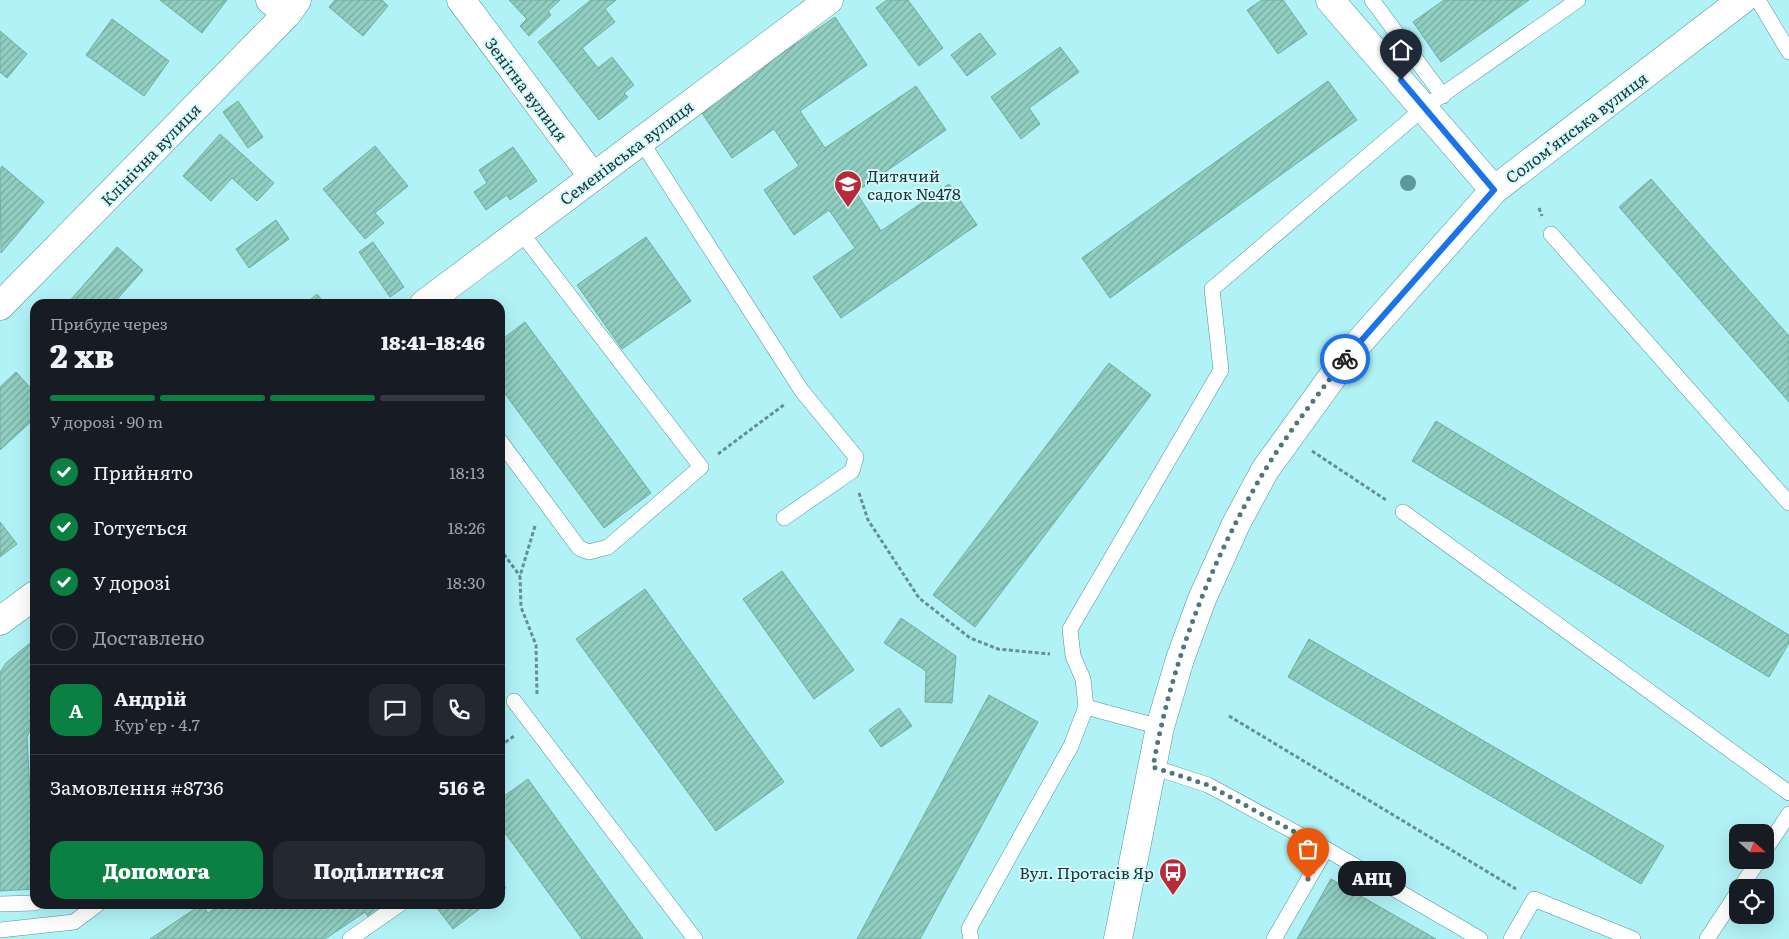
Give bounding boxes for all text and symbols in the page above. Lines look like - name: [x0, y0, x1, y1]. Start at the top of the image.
- pin: [1380, 29, 1422, 80]
- street label: Зенітна вулиця: [480, 32, 574, 146]
- icon: home: [1387, 36, 1415, 64]
- street label: Соломʼянська вулиця: [1500, 65, 1652, 189]
- street label: Семенівська вулиця: [554, 94, 698, 210]
- street label: Клінічна вулиця: [95, 97, 205, 211]
- place label: Дитячий садок №478: [867, 163, 961, 205]
- school or university icon: Дитячий садок №478: [833, 169, 863, 208]
- text: Прибуде через: [50, 311, 168, 335]
- text: 18:41–18:46: [381, 328, 485, 356]
- text: 2 хв: [50, 330, 114, 378]
- courier: [1320, 334, 1370, 384]
- icon: bike: [1331, 345, 1359, 373]
- text: У дорозі · 90 m: [50, 409, 163, 433]
- icon: check: [50, 458, 78, 486]
- text: Прийнято: [93, 458, 193, 486]
- text: 18:13: [449, 460, 485, 484]
- icon: check: [50, 513, 78, 541]
- text: Готується: [93, 513, 188, 541]
- text: 18:26: [448, 515, 485, 539]
- icon: check: [50, 568, 78, 596]
- text: У дорозі: [93, 568, 170, 596]
- text: 18:30: [447, 570, 485, 594]
- text: Доставлено: [93, 623, 205, 651]
- text: Андрій: [114, 684, 187, 712]
- button: chat: [369, 684, 421, 736]
- button: phone: [433, 684, 485, 736]
- text: А: [69, 696, 83, 724]
- text: Кур’єр · 4.7: [114, 712, 200, 736]
- text: Замовлення #8736: [50, 773, 223, 801]
- text: 516 ₴: [439, 773, 485, 801]
- north arrow: [1729, 824, 1774, 869]
- map controls: [1729, 824, 1774, 924]
- pin: [1287, 828, 1329, 879]
- icon: bag: [1294, 835, 1322, 863]
- button: Допомога: [50, 841, 263, 899]
- button: Поділитися: [273, 841, 485, 899]
- bus stop icon: Вул. Протасів Яр: [1158, 857, 1188, 896]
- place label: Вул. Протасів Яр: [1019, 860, 1154, 884]
- callout: АНЦ: [1338, 862, 1406, 896]
- text: АНЦ: [1352, 866, 1392, 890]
- button: locate: [1729, 879, 1774, 924]

